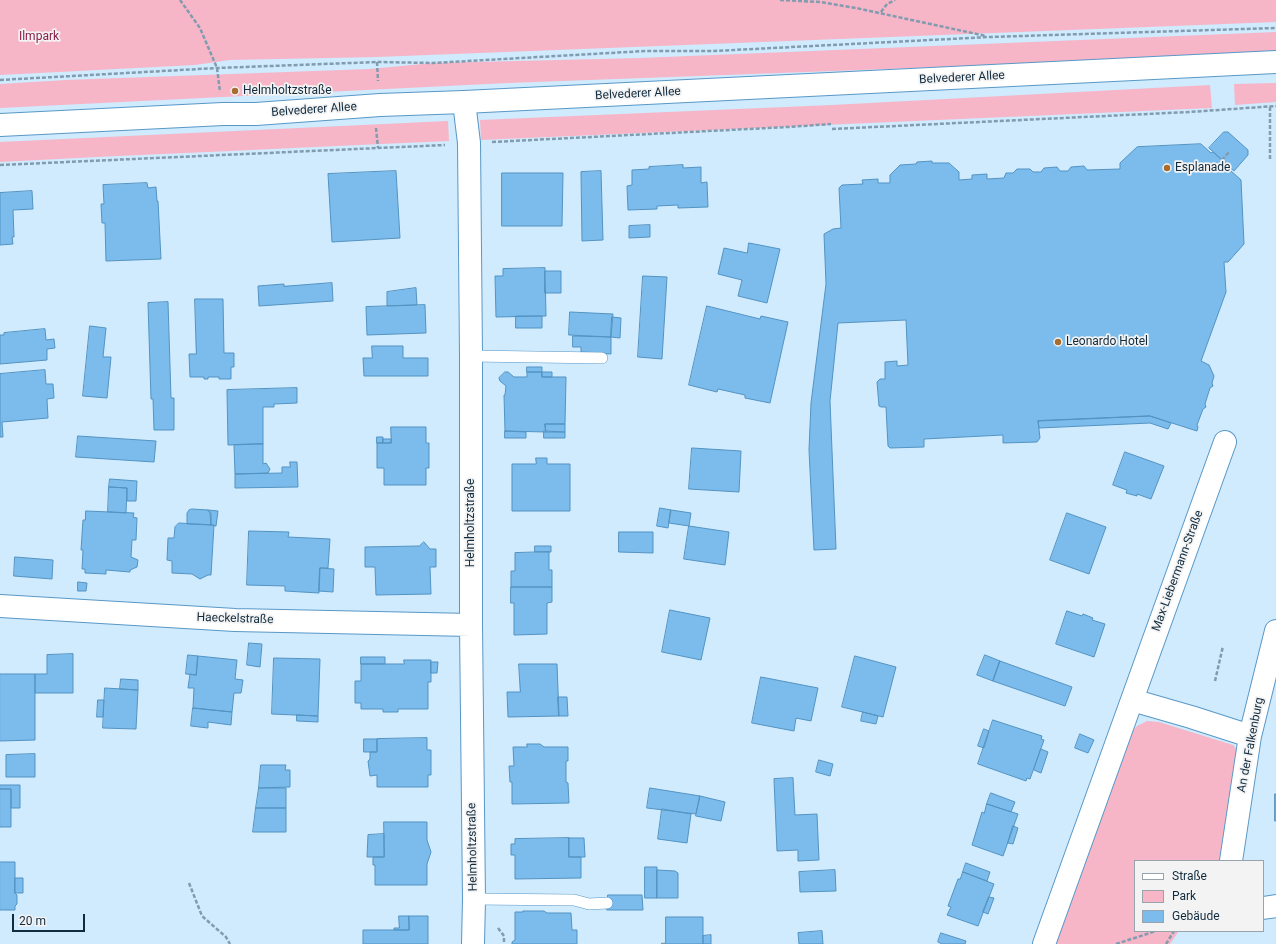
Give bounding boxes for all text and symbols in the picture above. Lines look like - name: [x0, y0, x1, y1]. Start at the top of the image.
- park label: Ilmpark: [19, 30, 59, 44]
- street label: Belvederer Allee: [919, 69, 1005, 87]
- place label: Helmholtzstraße: [243, 84, 332, 98]
- street label: Belvederer Allee: [595, 85, 681, 103]
- marker: Helmholtzstraße: [230, 86, 240, 96]
- street label: Belvederer Allee: [271, 100, 357, 120]
- place label: Esplanade: [1175, 161, 1230, 175]
- marker: Esplanade: [1162, 163, 1172, 173]
- place label: Leonardo Hotel: [1066, 335, 1148, 349]
- marker: Leonardo Hotel: [1053, 337, 1063, 347]
- street label: Helmholtzstraße: [464, 479, 478, 567]
- street label: Max-Liebermann-Straße: [1149, 509, 1207, 633]
- street label: Haeckelstraße: [196, 610, 274, 628]
- street label: An der Falkenburg: [1235, 696, 1267, 794]
- street label: Helmholtzstraße: [465, 803, 481, 891]
- legend: [1134, 860, 1264, 932]
- text: Straße: [1172, 869, 1207, 883]
- text: Park: [1172, 889, 1196, 903]
- scale bar: [14, 906, 87, 932]
- text: Gebäude: [1172, 909, 1220, 923]
- text: 20 m: [19, 914, 46, 928]

